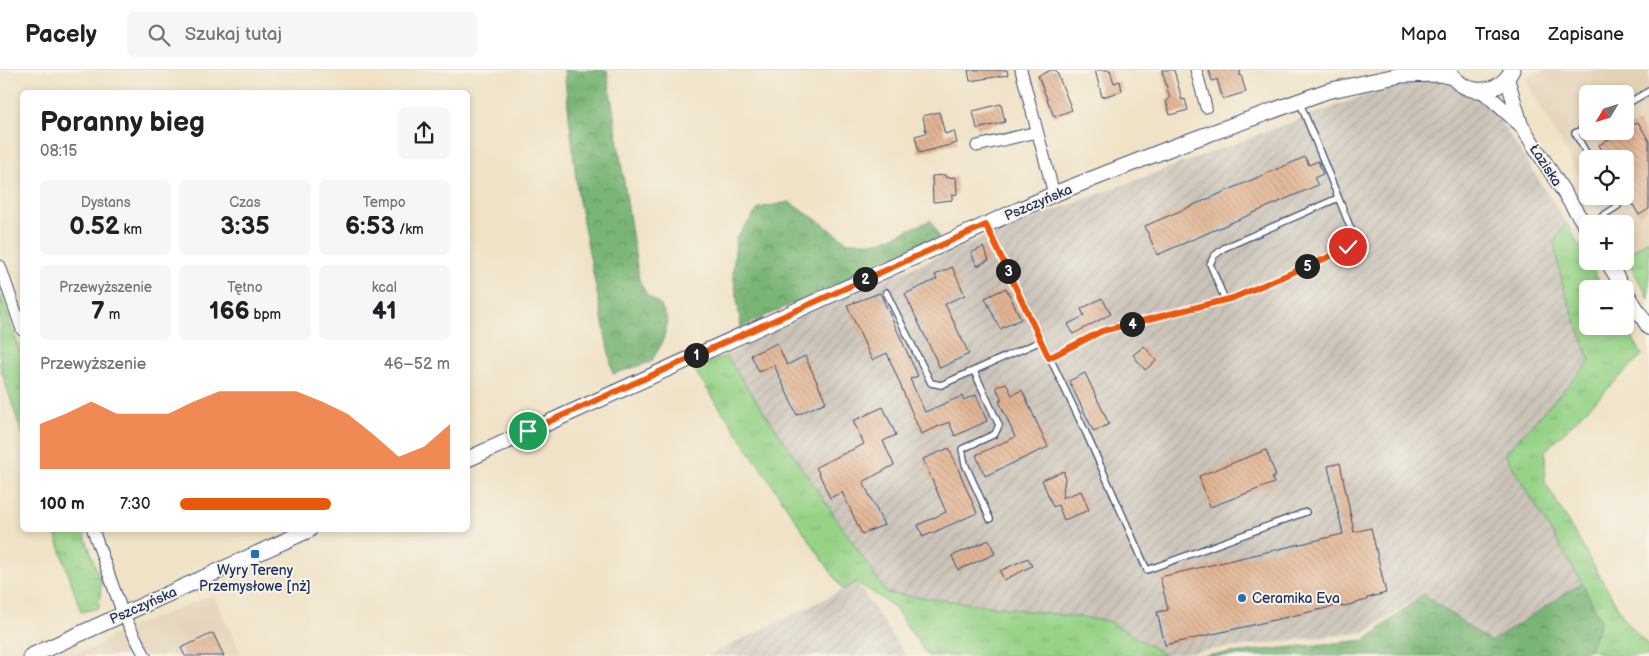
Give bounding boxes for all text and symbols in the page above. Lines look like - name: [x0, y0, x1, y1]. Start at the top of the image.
- search box: [127, 12, 477, 57]
- text: Pacely: [25, 20, 97, 49]
- icon: search: [145, 21, 173, 49]
- text: Szukaj tutaj: [185, 23, 282, 46]
- text: Mapa: [1400, 24, 1447, 45]
- text: Trasa: [1475, 24, 1520, 45]
- text: Zapisane: [1548, 24, 1624, 45]
- north arrow: [1579, 85, 1634, 140]
- map controls: [1579, 85, 1634, 335]
- text: Poranny bieg: [40, 106, 205, 139]
- button: share: [398, 107, 450, 159]
- street label: Łaziska: [1526, 141, 1566, 190]
- text: 08:15: [40, 142, 77, 161]
- button: locate: [1579, 150, 1634, 205]
- street label: Pszczyńska: [1002, 181, 1075, 224]
- text: Dystans: [81, 194, 131, 211]
- text: Czas: [229, 194, 261, 211]
- text: Tempo: [363, 194, 406, 211]
- text: 0.52: [69, 211, 120, 242]
- text: 3:35: [220, 211, 270, 242]
- text: 6:53: [345, 211, 395, 242]
- button: +: [1579, 215, 1634, 270]
- text: km: [120, 221, 142, 238]
- text: /km: [395, 221, 424, 238]
- pin: [1327, 226, 1369, 268]
- icon: check: [1334, 233, 1362, 261]
- pin: 5: [1294, 254, 1320, 278]
- pin: 3: [996, 258, 1020, 284]
- text: 5: [1303, 258, 1312, 275]
- text: 3: [1004, 263, 1013, 280]
- pin: 2: [852, 266, 878, 292]
- text: 2: [861, 271, 870, 288]
- text: Przewyższenie: [59, 279, 152, 296]
- text: Tętno: [227, 279, 263, 296]
- text: kcal: [372, 279, 397, 296]
- button: −: [1579, 280, 1634, 335]
- text: 7: [91, 296, 105, 327]
- text: 166: [209, 296, 250, 327]
- text: 41: [372, 296, 397, 327]
- text: m: [105, 306, 120, 323]
- text: bpm: [250, 306, 281, 323]
- pin: 4: [1120, 312, 1144, 336]
- text: 4: [1128, 316, 1137, 333]
- pin: 1: [684, 342, 708, 368]
- text: 1: [694, 347, 699, 364]
- text: Przewyższenie: [40, 355, 146, 374]
- text: 46–52 m: [384, 355, 450, 374]
- pin: [507, 410, 549, 452]
- icon: arrive: [514, 417, 542, 445]
- text: 100 m: [40, 495, 85, 514]
- text: 7:30: [120, 495, 150, 514]
- marker: Wyry Tereny Przemysłowe [nż]: [249, 548, 261, 560]
- place label: Wyry Tereny Przemysłowe [nż]: [199, 562, 311, 595]
- street label: Pszczyńska: [107, 583, 180, 628]
- place label: Ceramika Eva: [1252, 590, 1340, 607]
- marker: Ceramika Eva: [1236, 592, 1248, 604]

